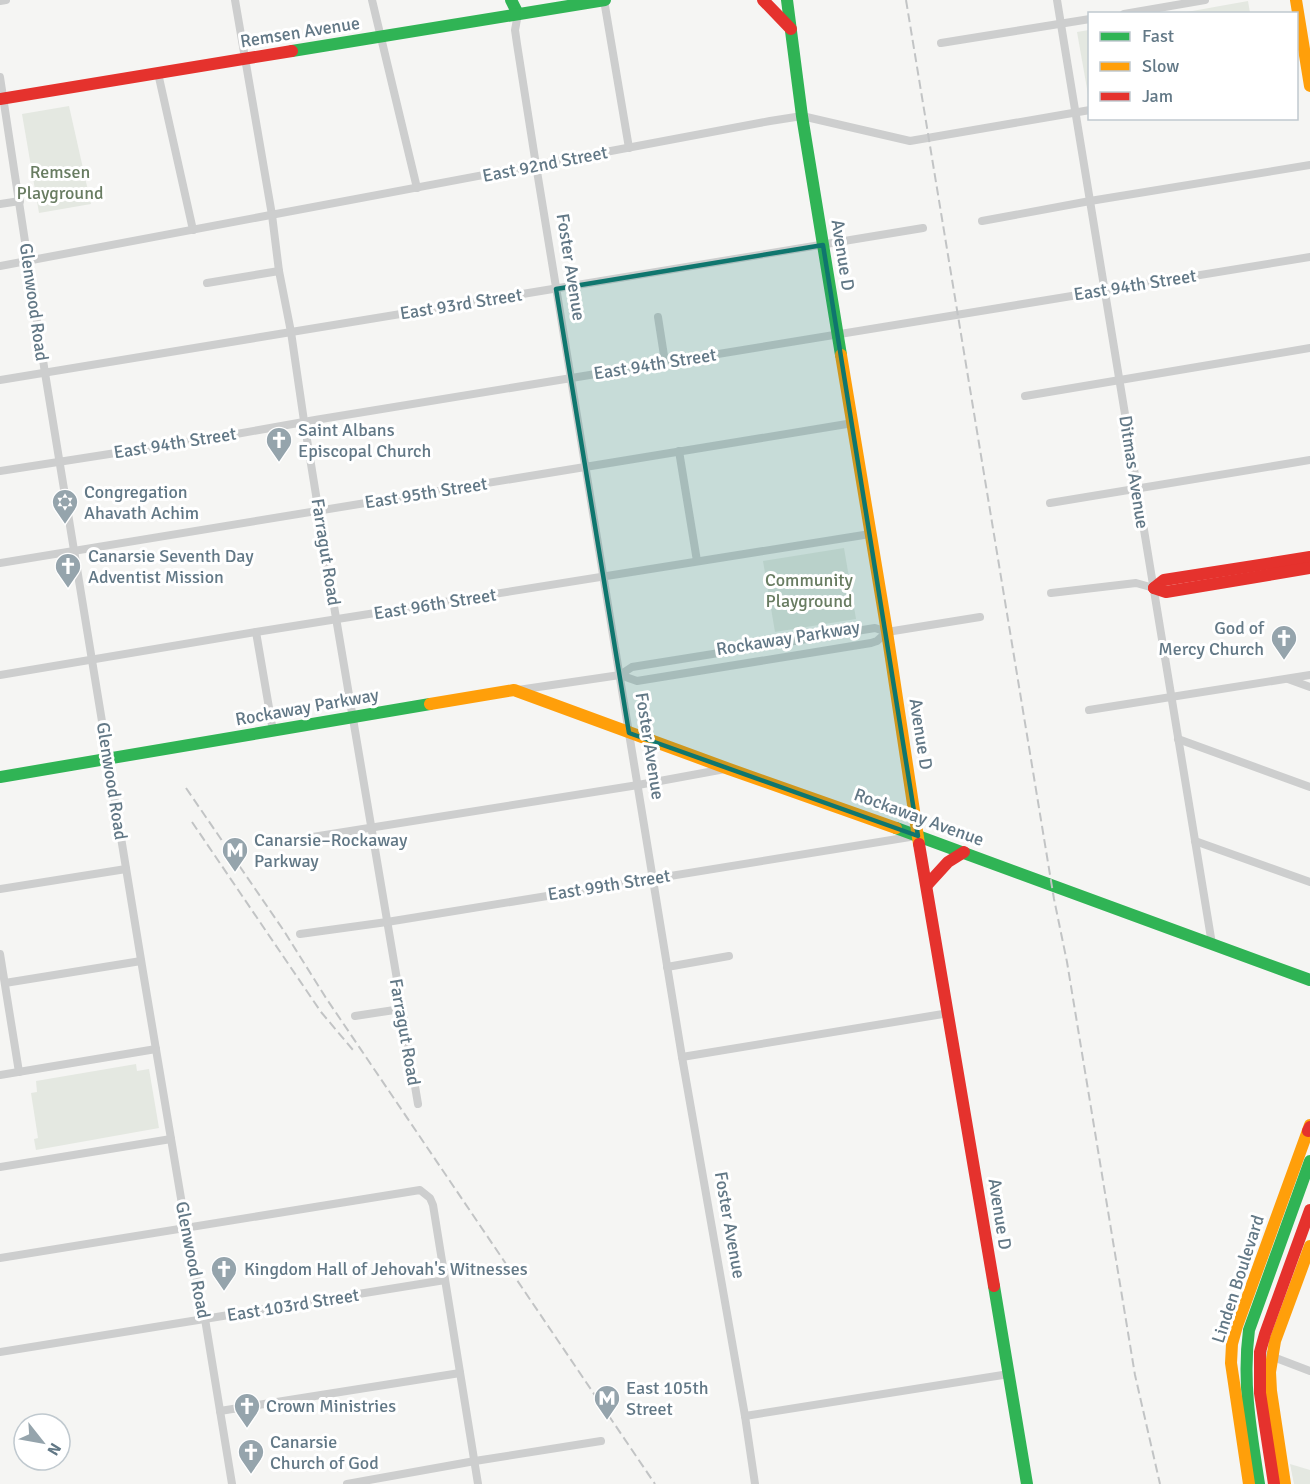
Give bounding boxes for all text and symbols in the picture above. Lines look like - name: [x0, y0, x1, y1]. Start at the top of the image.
- street label: Remsen Avenue: [239, 12, 361, 52]
- legend: [1088, 12, 1298, 120]
- text: Fast: [1142, 25, 1174, 47]
- text: Slow: [1142, 55, 1179, 77]
- text: Jam: [1142, 85, 1173, 107]
- street label: East 92nd Street: [481, 141, 609, 187]
- park label: Remsen Playground: [16, 161, 104, 204]
- street label: Foster Avenue: [552, 212, 590, 322]
- street label: Avenue D: [827, 218, 859, 292]
- street label: Glenwood Road: [15, 242, 53, 362]
- street label: East 94th Street: [1072, 264, 1198, 306]
- street label: East 93rd Street: [398, 283, 524, 325]
- street label: East 94th Street: [592, 343, 718, 385]
- street label: Ditmas Avenue: [1114, 414, 1154, 530]
- place label: Saint Albans Episcopal Church: [298, 419, 431, 462]
- street label: East 94th Street: [112, 422, 238, 464]
- church icon: Saint Albans Episcopal Church: [264, 425, 294, 463]
- street label: East 95th Street: [363, 472, 489, 514]
- place label: Congregation Ahavath Achim: [84, 481, 199, 524]
- synagogue icon: Congregation Ahavath Achim: [50, 487, 80, 525]
- street label: Farragut Road: [307, 497, 345, 607]
- place label: Canarsie Seventh Day Adventist Mission: [88, 545, 254, 588]
- church icon: Canarsie Seventh Day Adventist Mission: [53, 551, 83, 589]
- park label: Community Playground: [765, 569, 854, 612]
- street label: East 96th Street: [372, 583, 498, 625]
- street label: Rockaway Parkway: [715, 616, 862, 660]
- place label: God of Mercy Church: [1158, 617, 1265, 660]
- church icon: God of Mercy Church: [1269, 623, 1299, 661]
- street label: Rockaway Parkway: [234, 683, 381, 730]
- street label: Foster Avenue: [631, 691, 669, 801]
- street label: Avenue D: [905, 697, 937, 771]
- street label: Glenwood Road: [92, 721, 132, 841]
- street label: Rockaway Avenue: [851, 783, 987, 851]
- place label: Canarsie–Rockaway Parkway: [254, 829, 408, 872]
- metro station icon: Canarsie–Rockaway Parkway: [220, 835, 250, 873]
- street label: East 99th Street: [546, 864, 672, 906]
- street label: Farragut Road: [385, 977, 425, 1087]
- street label: Foster Avenue: [710, 1170, 750, 1280]
- street label: Avenue D: [984, 1177, 1016, 1251]
- street label: Glenwood Road: [171, 1200, 215, 1320]
- street label: Linden Boulevard: [1207, 1212, 1269, 1346]
- church icon: Kingdom Hall of Jehovah's Witnesses: [209, 1254, 239, 1292]
- place label: Kingdom Hall of Jehovah's Witnesses: [244, 1258, 528, 1280]
- street label: East 103rd Street: [225, 1284, 361, 1326]
- place label: East 105th Street: [626, 1377, 709, 1420]
- metro station icon: East 105th Street: [592, 1383, 622, 1421]
- church icon: Crown Ministries: [232, 1391, 262, 1429]
- place label: Crown Ministries: [266, 1395, 396, 1417]
- north arrow: [12, 1412, 72, 1472]
- place label: Canarsie Church of God: [270, 1431, 379, 1474]
- church icon: Canarsie Church of God: [236, 1437, 266, 1475]
- text: N: [43, 1439, 65, 1459]

